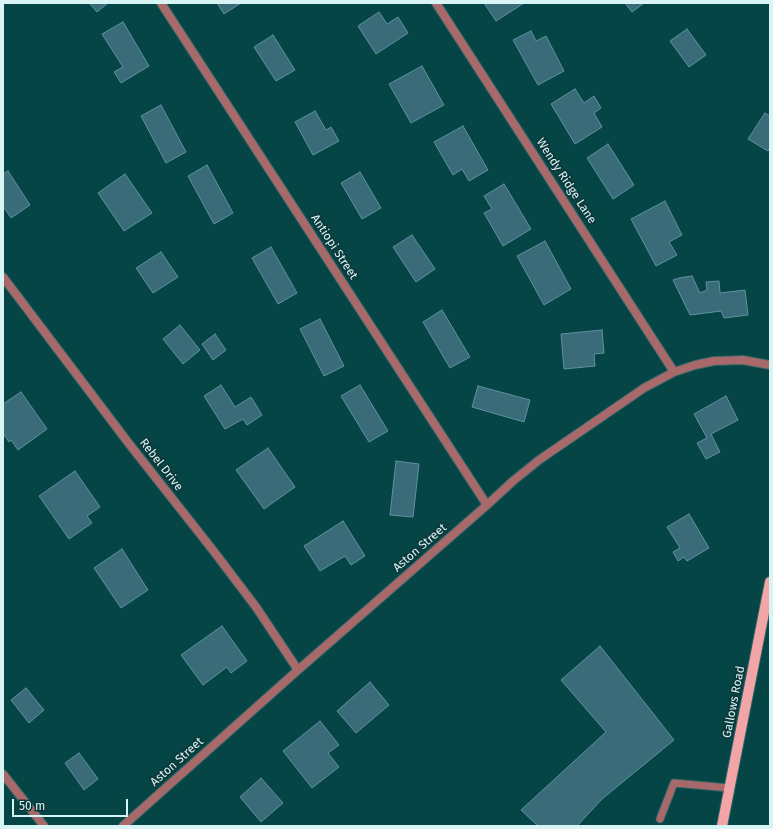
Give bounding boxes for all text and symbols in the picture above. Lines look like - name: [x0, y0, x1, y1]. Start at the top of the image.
- street label: Wendy Ridge Lane: [533, 135, 599, 227]
- street label: Antiopi Street: [308, 212, 360, 282]
- street label: Rebel Drive: [136, 436, 186, 494]
- street label: Aston Street: [390, 521, 450, 575]
- street label: Gallows Road: [720, 665, 748, 739]
- street label: Aston Street: [148, 734, 206, 790]
- scale bar: [14, 791, 130, 817]
- text: 50 m: [19, 799, 45, 813]

